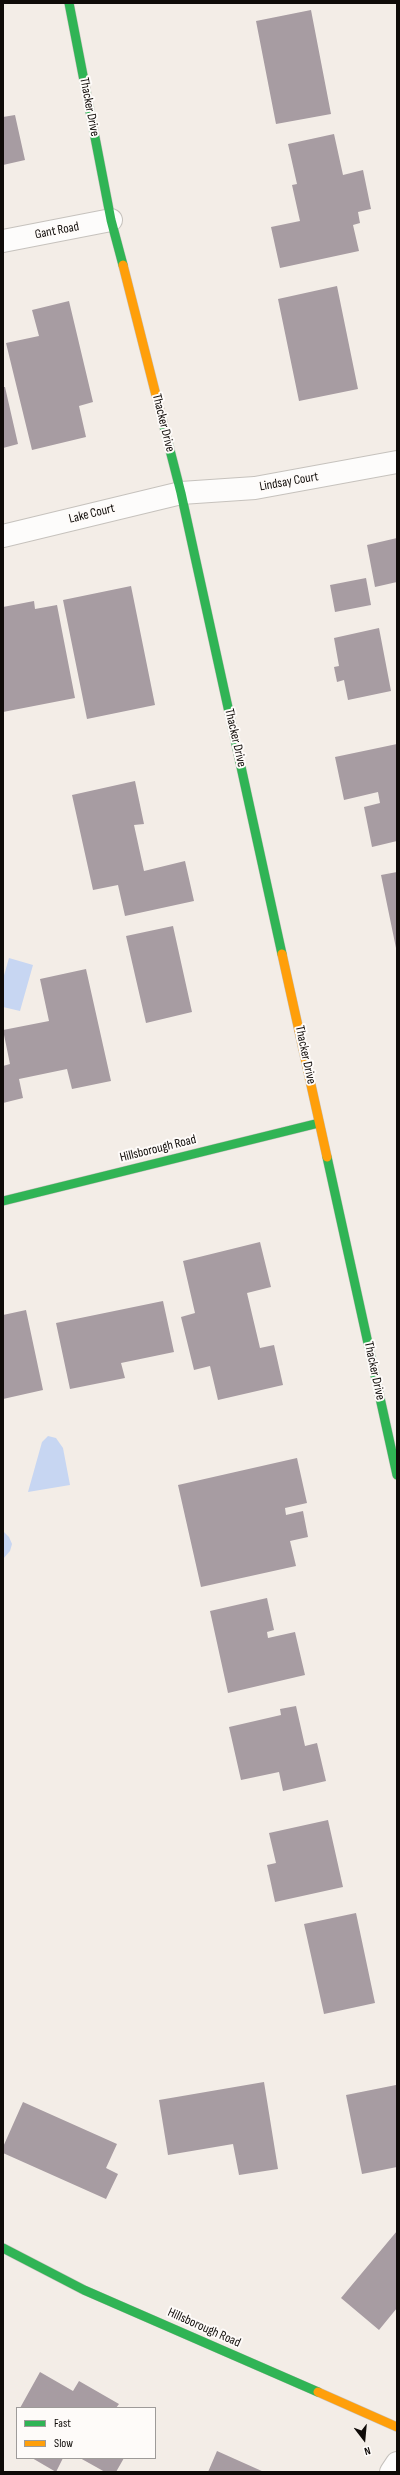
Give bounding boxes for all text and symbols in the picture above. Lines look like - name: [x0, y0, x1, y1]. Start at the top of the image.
- street label: Thacker Drive: [76, 76, 102, 138]
- street label: Gant Road: [34, 219, 80, 243]
- street label: Thacker Drive: [148, 392, 178, 454]
- street label: Lindsay Court: [258, 469, 320, 495]
- street label: Lake Court: [67, 501, 117, 527]
- street label: Thacker Drive: [221, 707, 249, 769]
- street label: Thacker Drive: [291, 1024, 319, 1086]
- street label: Hillsborough Road: [118, 1132, 198, 1166]
- street label: Thacker Drive: [360, 1340, 388, 1402]
- street label: Hillsborough Road: [165, 2305, 243, 2351]
- legend: [16, 2407, 156, 2459]
- text: Fast: [54, 2416, 71, 2431]
- north arrow: [344, 2419, 384, 2459]
- text: Slow: [54, 2436, 73, 2451]
- text: N: [363, 2444, 372, 2458]

